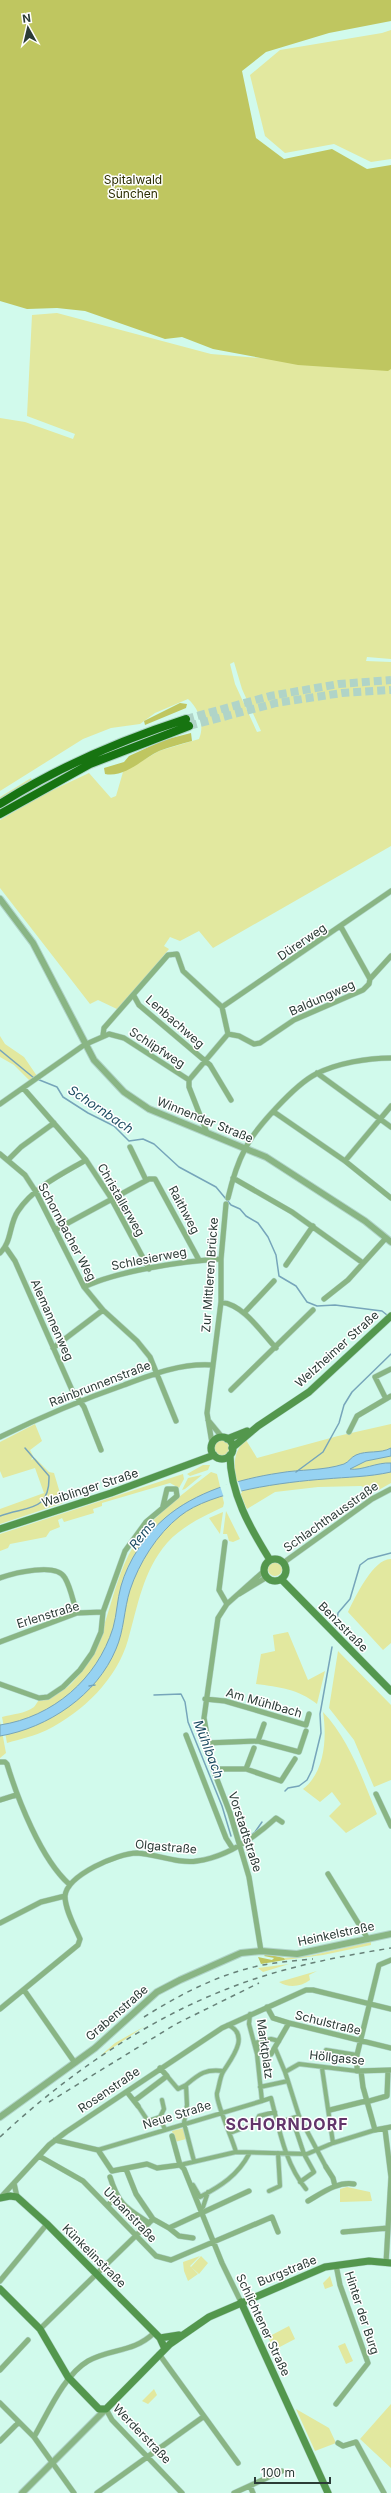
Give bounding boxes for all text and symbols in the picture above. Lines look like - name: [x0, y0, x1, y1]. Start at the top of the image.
- north arrow: [8, 8, 48, 48]
- text: N: [21, 11, 32, 26]
- park label: Spitalwald Sünchen: [104, 172, 162, 201]
- street label: Dürerweg: [274, 920, 329, 963]
- street label: Baldungweg: [287, 976, 357, 1019]
- street label: Lenbachweg: [143, 992, 208, 1051]
- street label: Schlipfweg: [127, 1024, 188, 1071]
- water label: Schornbach: [65, 1081, 137, 1137]
- street label: Winnender Straße: [155, 1093, 256, 1146]
- street label: Christallerweg: [94, 1161, 148, 1239]
- street label: Schornbacher Weg: [35, 1180, 100, 1284]
- street label: Raithweg: [166, 1183, 203, 1236]
- street label: Zur Mittleren Brücke: [198, 1217, 221, 1333]
- street label: Schlesierweg: [110, 1244, 188, 1273]
- street label: Alemannenweg: [28, 1277, 77, 1363]
- street label: Welzheimer Straße: [292, 1307, 382, 1390]
- street label: Rainbrunnenstraße: [47, 1357, 153, 1410]
- street label: Waiblinger Straße: [40, 1465, 140, 1510]
- street label: Schlachthausstraße: [280, 1478, 381, 1555]
- water label: Rems: [125, 1516, 159, 1552]
- street label: Erlenstraße: [15, 1598, 81, 1631]
- street label: Benzstraße: [315, 1599, 371, 1655]
- street label: Am Mühlbach: [224, 1685, 304, 1721]
- water label: Mühlbach: [191, 1717, 228, 1781]
- street label: Vorstadtstraße: [225, 1790, 266, 1874]
- street label: Olgastraße: [134, 1836, 198, 1857]
- street label: Heinkelstraße: [296, 1918, 376, 1949]
- street label: Grabenstraße: [82, 1982, 151, 2044]
- street label: Schulstraße: [294, 2007, 363, 2038]
- street label: Marktplatz: [254, 2018, 277, 2080]
- street label: Höllgasse: [309, 2047, 366, 2068]
- street label: Rosenstraße: [75, 2063, 142, 2116]
- street label: Neue Straße: [141, 2097, 213, 2132]
- district label: SCHORNDORF: [225, 2114, 349, 2134]
- street label: Urbanstraße: [100, 2184, 160, 2245]
- street label: Künkelinstraße: [59, 2221, 129, 2291]
- street label: Burgstraße: [255, 2252, 319, 2289]
- street label: Hinter der Burg: [342, 2269, 383, 2356]
- street label: Schlichtener Straße: [233, 2271, 294, 2378]
- street label: Werderstraße: [110, 2401, 175, 2467]
- scale bar: [255, 2459, 330, 2485]
- text: 100 m: [261, 2465, 295, 2480]

